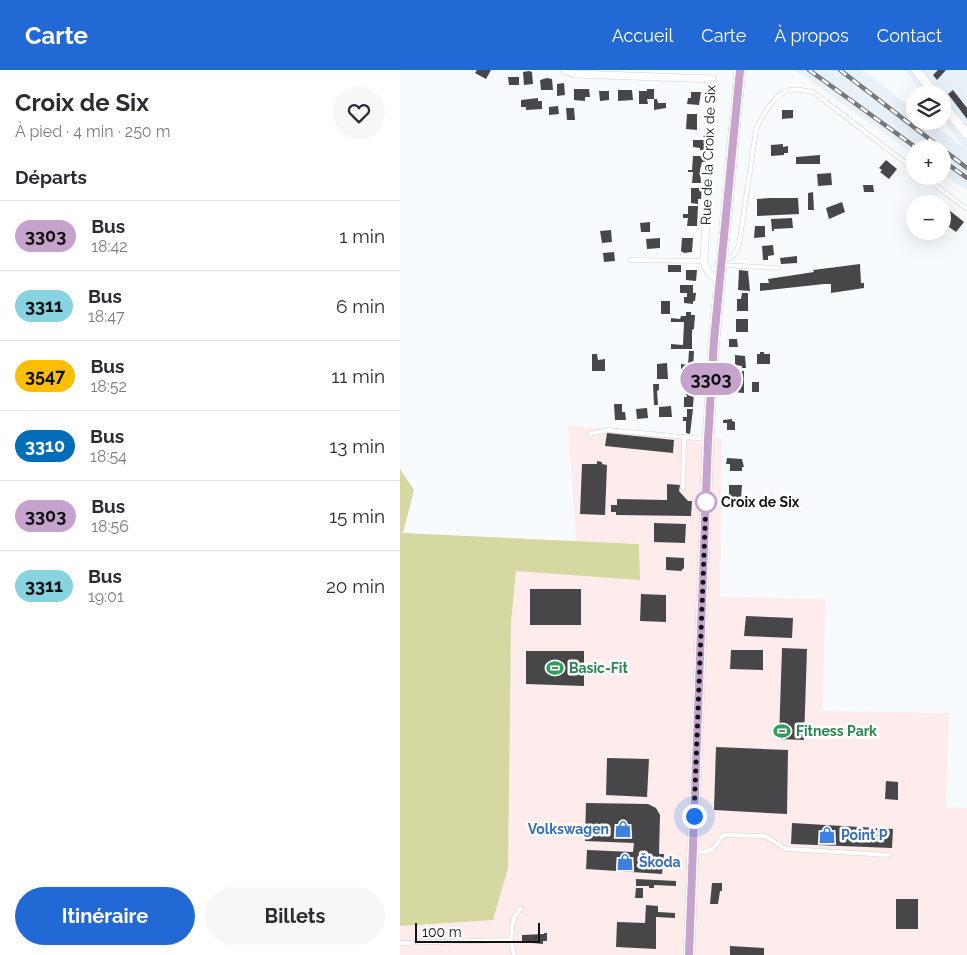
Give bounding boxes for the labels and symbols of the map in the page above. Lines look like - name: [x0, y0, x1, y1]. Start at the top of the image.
- street label: Rue de la Croix de Six: [698, 85, 718, 225]
- line badge: 3303: [676, 363, 746, 395]
- marker: Croix de Six: [695, 491, 717, 513]
- place label: Croix de Six: [721, 494, 800, 510]
- sports icon: Basic-Fit: [545, 658, 565, 678]
- place label: Basic-Fit: [569, 660, 628, 676]
- sports icon: Fitness Park: [772, 721, 792, 741]
- place label: Fitness Park: [796, 723, 877, 739]
- your location: [682, 804, 707, 829]
- shop icon: Volkswagen: [613, 819, 633, 839]
- place label: Volkswagen: [528, 821, 609, 837]
- shop icon: Point P: [817, 825, 837, 845]
- place label: Point P: [841, 827, 888, 843]
- shop icon: Škoda: [615, 852, 635, 872]
- place label: Škoda: [639, 853, 681, 870]
- scale bar: [415, 920, 540, 943]

